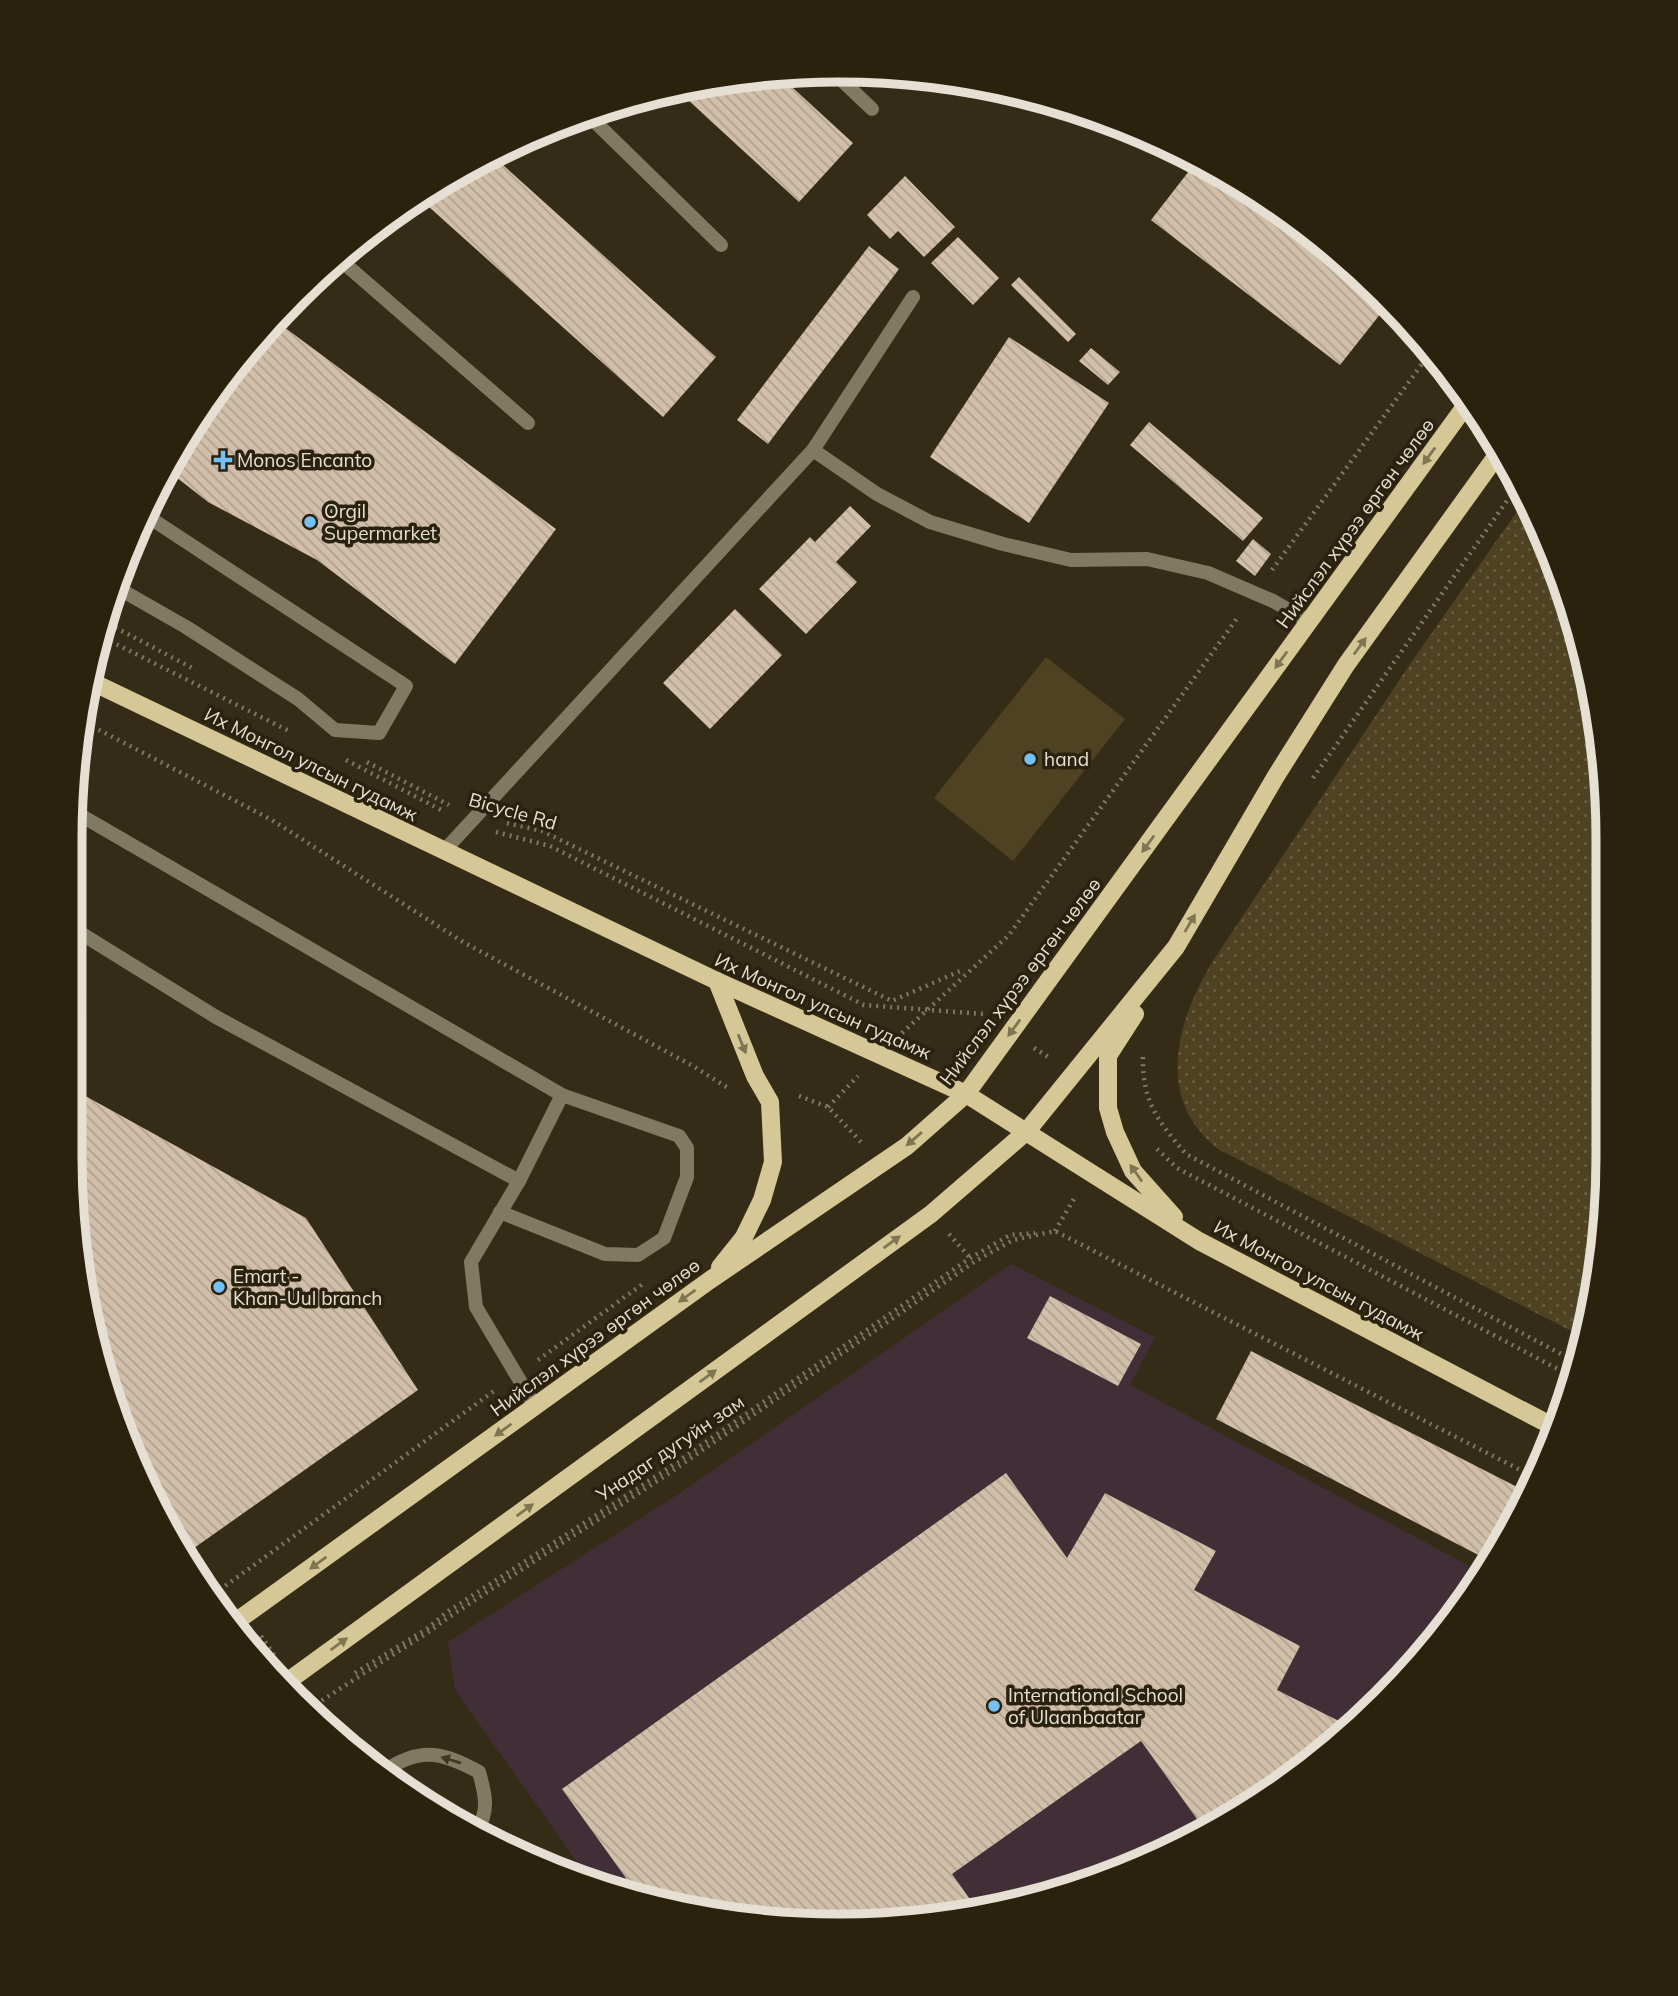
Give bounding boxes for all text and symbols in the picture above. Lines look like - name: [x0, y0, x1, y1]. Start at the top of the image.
- street label: Нийслэл хүрээ өргөн чөлөө: [1271, 413, 1439, 633]
- one-way arrow: [1423, 447, 1437, 465]
- place label: Monos Encanto: [237, 448, 372, 472]
- marker: Monos Encanto: [215, 452, 231, 468]
- place label: Orgil Supermarket: [324, 499, 437, 545]
- marker: Orgil Supermarket: [302, 514, 318, 530]
- one-way arrow: [1353, 637, 1367, 655]
- one-way arrow: [1275, 651, 1289, 669]
- street label: Их Монгол улсын гудамж: [200, 702, 422, 826]
- place label: hand: [1044, 747, 1089, 771]
- marker: hand: [1022, 751, 1038, 767]
- street label: Bicycle Rd: [466, 787, 560, 835]
- one-way arrow: [1141, 835, 1155, 853]
- street label: Нийслэл хүрээ өргөн чөлөө: [934, 872, 1106, 1090]
- one-way arrow: [1183, 914, 1196, 933]
- street label: Их Монгол улсын гудамж: [711, 947, 935, 1065]
- one-way arrow: [1007, 1019, 1021, 1037]
- one-way arrow: [737, 1034, 748, 1055]
- one-way arrow: [906, 1131, 923, 1146]
- one-way arrow: [1129, 1164, 1143, 1182]
- street label: Их Монгол улсын гудамж: [1210, 1214, 1429, 1346]
- one-way arrow: [883, 1235, 901, 1249]
- street label: Нийслэл хүрээ өргөн чөлөө: [485, 1253, 705, 1421]
- place label: Emart - Khan-Uul branch: [233, 1264, 382, 1310]
- marker: Emart - Khan-Uul branch: [211, 1279, 227, 1295]
- one-way arrow: [678, 1289, 696, 1303]
- one-way arrow: [699, 1369, 717, 1383]
- street label: Унадаг дугуйн зам: [591, 1390, 749, 1507]
- one-way arrow: [494, 1422, 512, 1436]
- one-way arrow: [515, 1503, 534, 1517]
- one-way arrow: [309, 1555, 327, 1569]
- one-way arrow: [330, 1637, 348, 1651]
- place label: International School of Ulaanbaatar: [1008, 1683, 1183, 1729]
- marker: International School of Ulaanbaatar: [986, 1698, 1002, 1714]
- one-way arrow: [440, 1754, 461, 1764]

